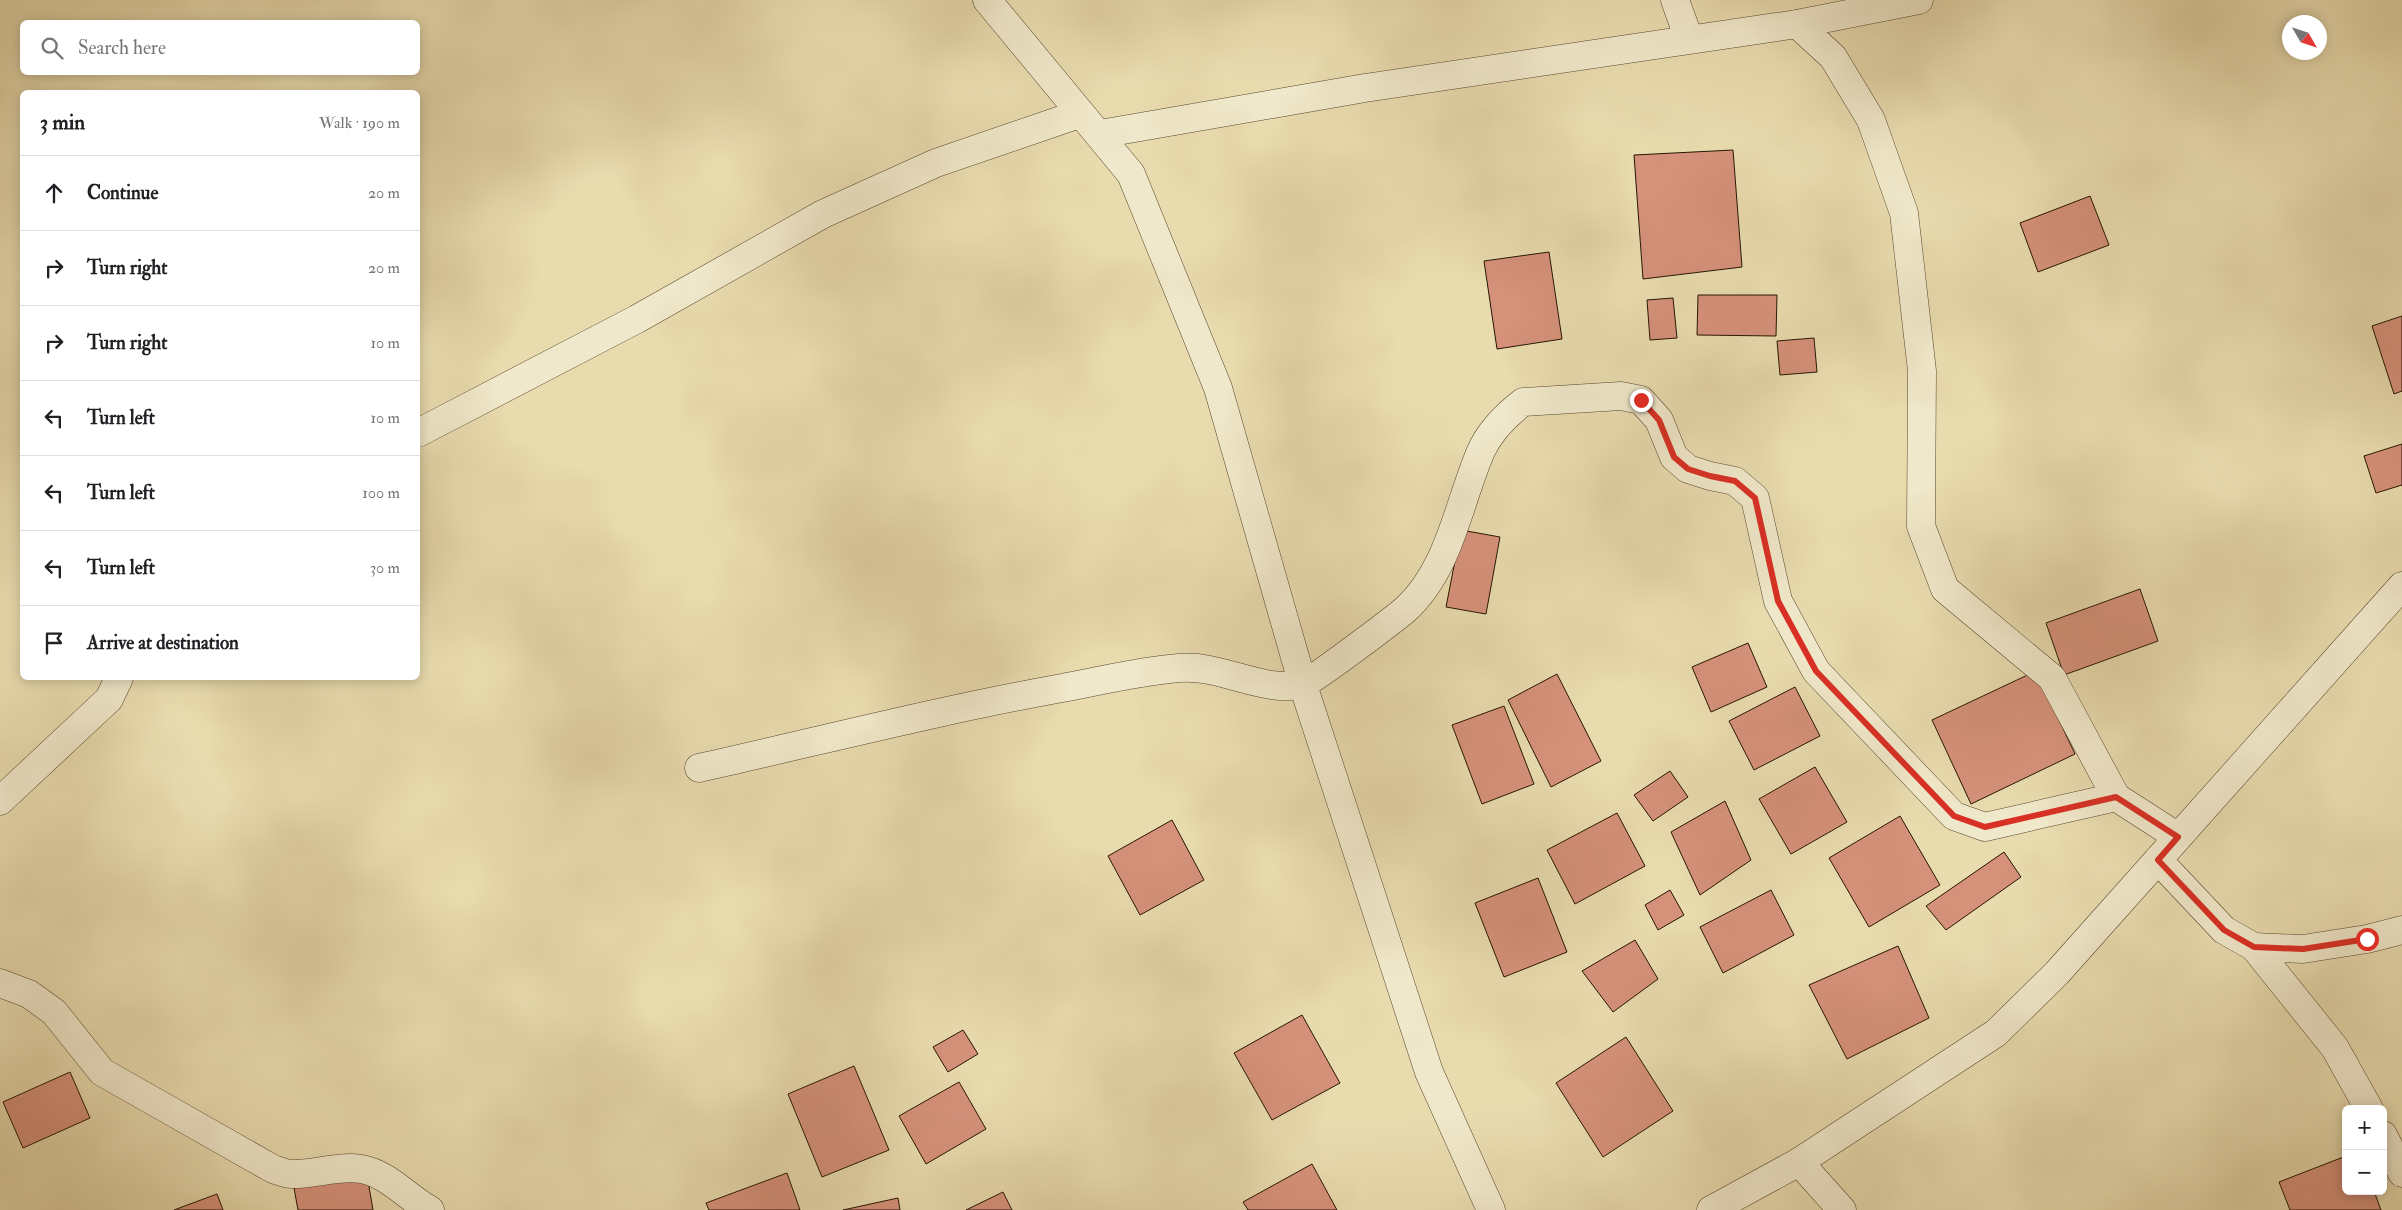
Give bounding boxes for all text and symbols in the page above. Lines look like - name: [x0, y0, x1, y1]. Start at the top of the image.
- north arrow: [2282, 15, 2327, 60]
- search box: [20, 20, 420, 75]
- icon: search: [38, 34, 66, 62]
- text: Search here: [78, 36, 166, 60]
- text: 3 min: [40, 109, 85, 136]
- text: Walk · 190 m: [319, 113, 400, 133]
- icon: ahead: [40, 179, 68, 207]
- text: Continue: [87, 181, 158, 205]
- text: 20 m: [368, 183, 400, 203]
- icon: right: [40, 254, 68, 282]
- text: Turn right: [87, 256, 167, 280]
- text: 20 m: [368, 258, 400, 278]
- icon: right: [40, 329, 68, 357]
- text: Turn right: [87, 331, 167, 355]
- text: 10 m: [370, 333, 400, 353]
- route end: [1630, 389, 1653, 412]
- icon: left: [40, 404, 68, 432]
- text: Turn left: [87, 406, 155, 430]
- text: 10 m: [370, 408, 400, 428]
- icon: left: [40, 479, 68, 507]
- text: Turn left: [87, 481, 155, 505]
- text: 100 m: [362, 483, 400, 503]
- icon: left: [40, 554, 68, 582]
- text: Turn left: [87, 556, 155, 580]
- text: 30 m: [370, 558, 400, 578]
- icon: arrive: [40, 629, 68, 657]
- text: Arrive at destination: [87, 631, 239, 655]
- route start: [2356, 928, 2379, 951]
- map controls: [2342, 1105, 2387, 1195]
- button: +: [2342, 1105, 2387, 1150]
- button: −: [2342, 1150, 2387, 1195]

